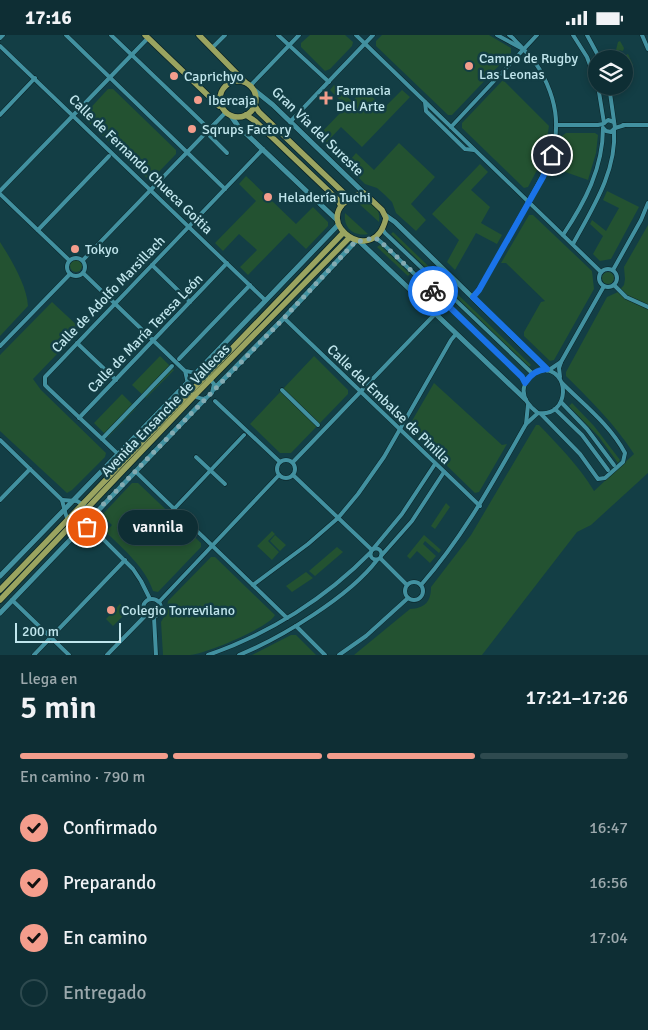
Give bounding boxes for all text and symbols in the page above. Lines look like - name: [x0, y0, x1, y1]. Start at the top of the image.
- text: 17:16: [25, 6, 72, 30]
- place label: Campo de Rugby Las Leonas: [479, 50, 578, 83]
- map controls: [588, 50, 633, 95]
- button: layers: [588, 50, 633, 95]
- marker: Campo de Rugby Las Leonas: [463, 60, 475, 72]
- place label: Caprichyo: [184, 68, 244, 85]
- marker: Caprichyo: [168, 70, 180, 82]
- place label: Farmacia Del Arte: [336, 82, 391, 115]
- street label: Gran Vía del Sureste: [268, 83, 367, 179]
- street label: Calle de Fernando Chueca Goitia: [65, 91, 216, 238]
- place label: Ibercaja: [208, 92, 256, 109]
- marker: Farmacia Del Arte: [320, 92, 332, 104]
- marker: Ibercaja: [192, 94, 204, 106]
- place label: Sqrups Factory: [202, 121, 292, 138]
- marker: Sqrups Factory: [186, 123, 198, 135]
- pin: [531, 134, 573, 176]
- icon: home: [538, 141, 566, 169]
- place label: Heladería Tuchi: [278, 189, 371, 206]
- marker: Heladería Tuchi: [262, 191, 274, 203]
- street label: Calle de Adolfo Marsillach: [48, 232, 169, 356]
- place label: Tokyo: [85, 241, 119, 258]
- marker: Tokyo: [69, 243, 81, 255]
- courier: [408, 266, 458, 316]
- street label: Calle de María Teresa León: [84, 270, 207, 396]
- icon: bike: [419, 277, 447, 305]
- street label: Avenida Ensanche de Vallecas: [97, 340, 233, 480]
- street label: Calle del Embalse de Pinilla: [323, 341, 454, 468]
- pin: [66, 506, 108, 548]
- callout: vannila: [117, 509, 197, 545]
- icon: bag: [73, 513, 101, 541]
- text: vannila: [133, 517, 183, 537]
- place label: Colegio Torrevilano: [121, 602, 235, 619]
- marker: Colegio Torrevilano: [105, 604, 117, 616]
- scale bar: [15, 620, 121, 643]
- text: 200 m: [22, 623, 59, 640]
- text: Llega en: [20, 669, 78, 689]
- text: 17:21–17:26: [526, 686, 628, 710]
- text: 5 min: [20, 688, 97, 727]
- text: En camino · 790 m: [20, 767, 145, 787]
- icon: check: [20, 814, 48, 842]
- text: Confirmado: [63, 816, 157, 840]
- text: 16:47: [589, 818, 628, 838]
- icon: check: [20, 869, 48, 897]
- text: Preparando: [63, 871, 156, 895]
- text: 16:56: [589, 873, 628, 893]
- icon: check: [20, 924, 48, 952]
- text: En camino: [63, 926, 147, 950]
- text: 17:04: [589, 928, 628, 948]
- text: Entregado: [63, 981, 146, 1005]

